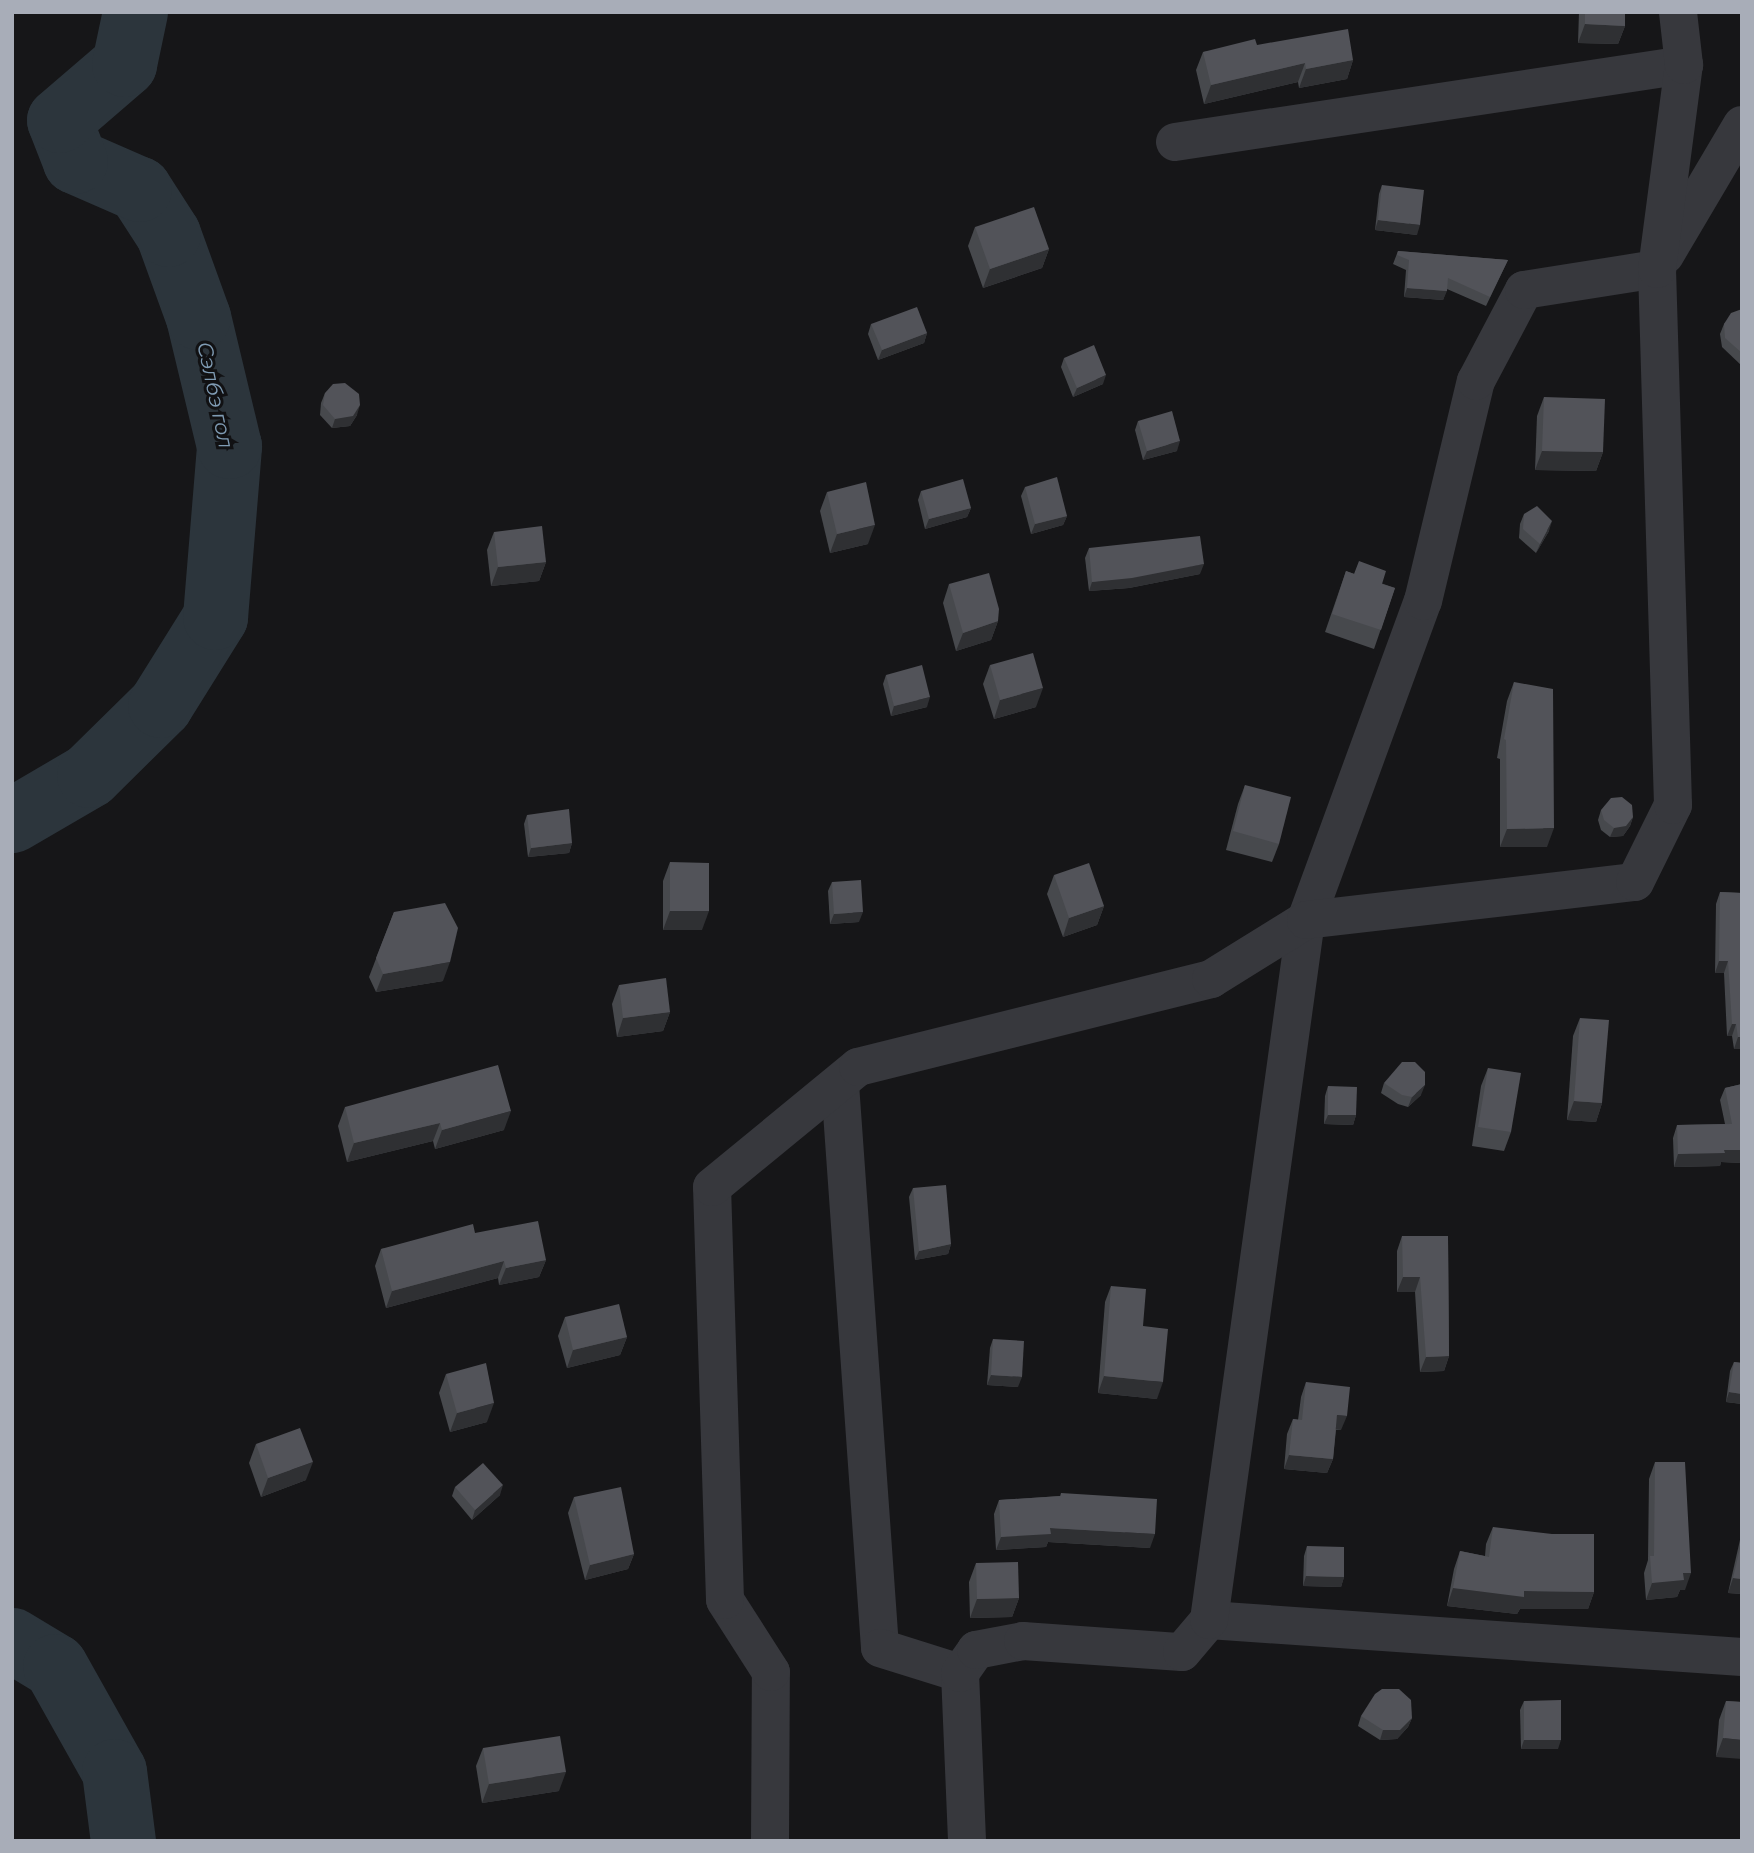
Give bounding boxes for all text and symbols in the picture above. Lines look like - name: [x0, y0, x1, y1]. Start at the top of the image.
- water label: Сэлбэ гол: [191, 339, 239, 451]

